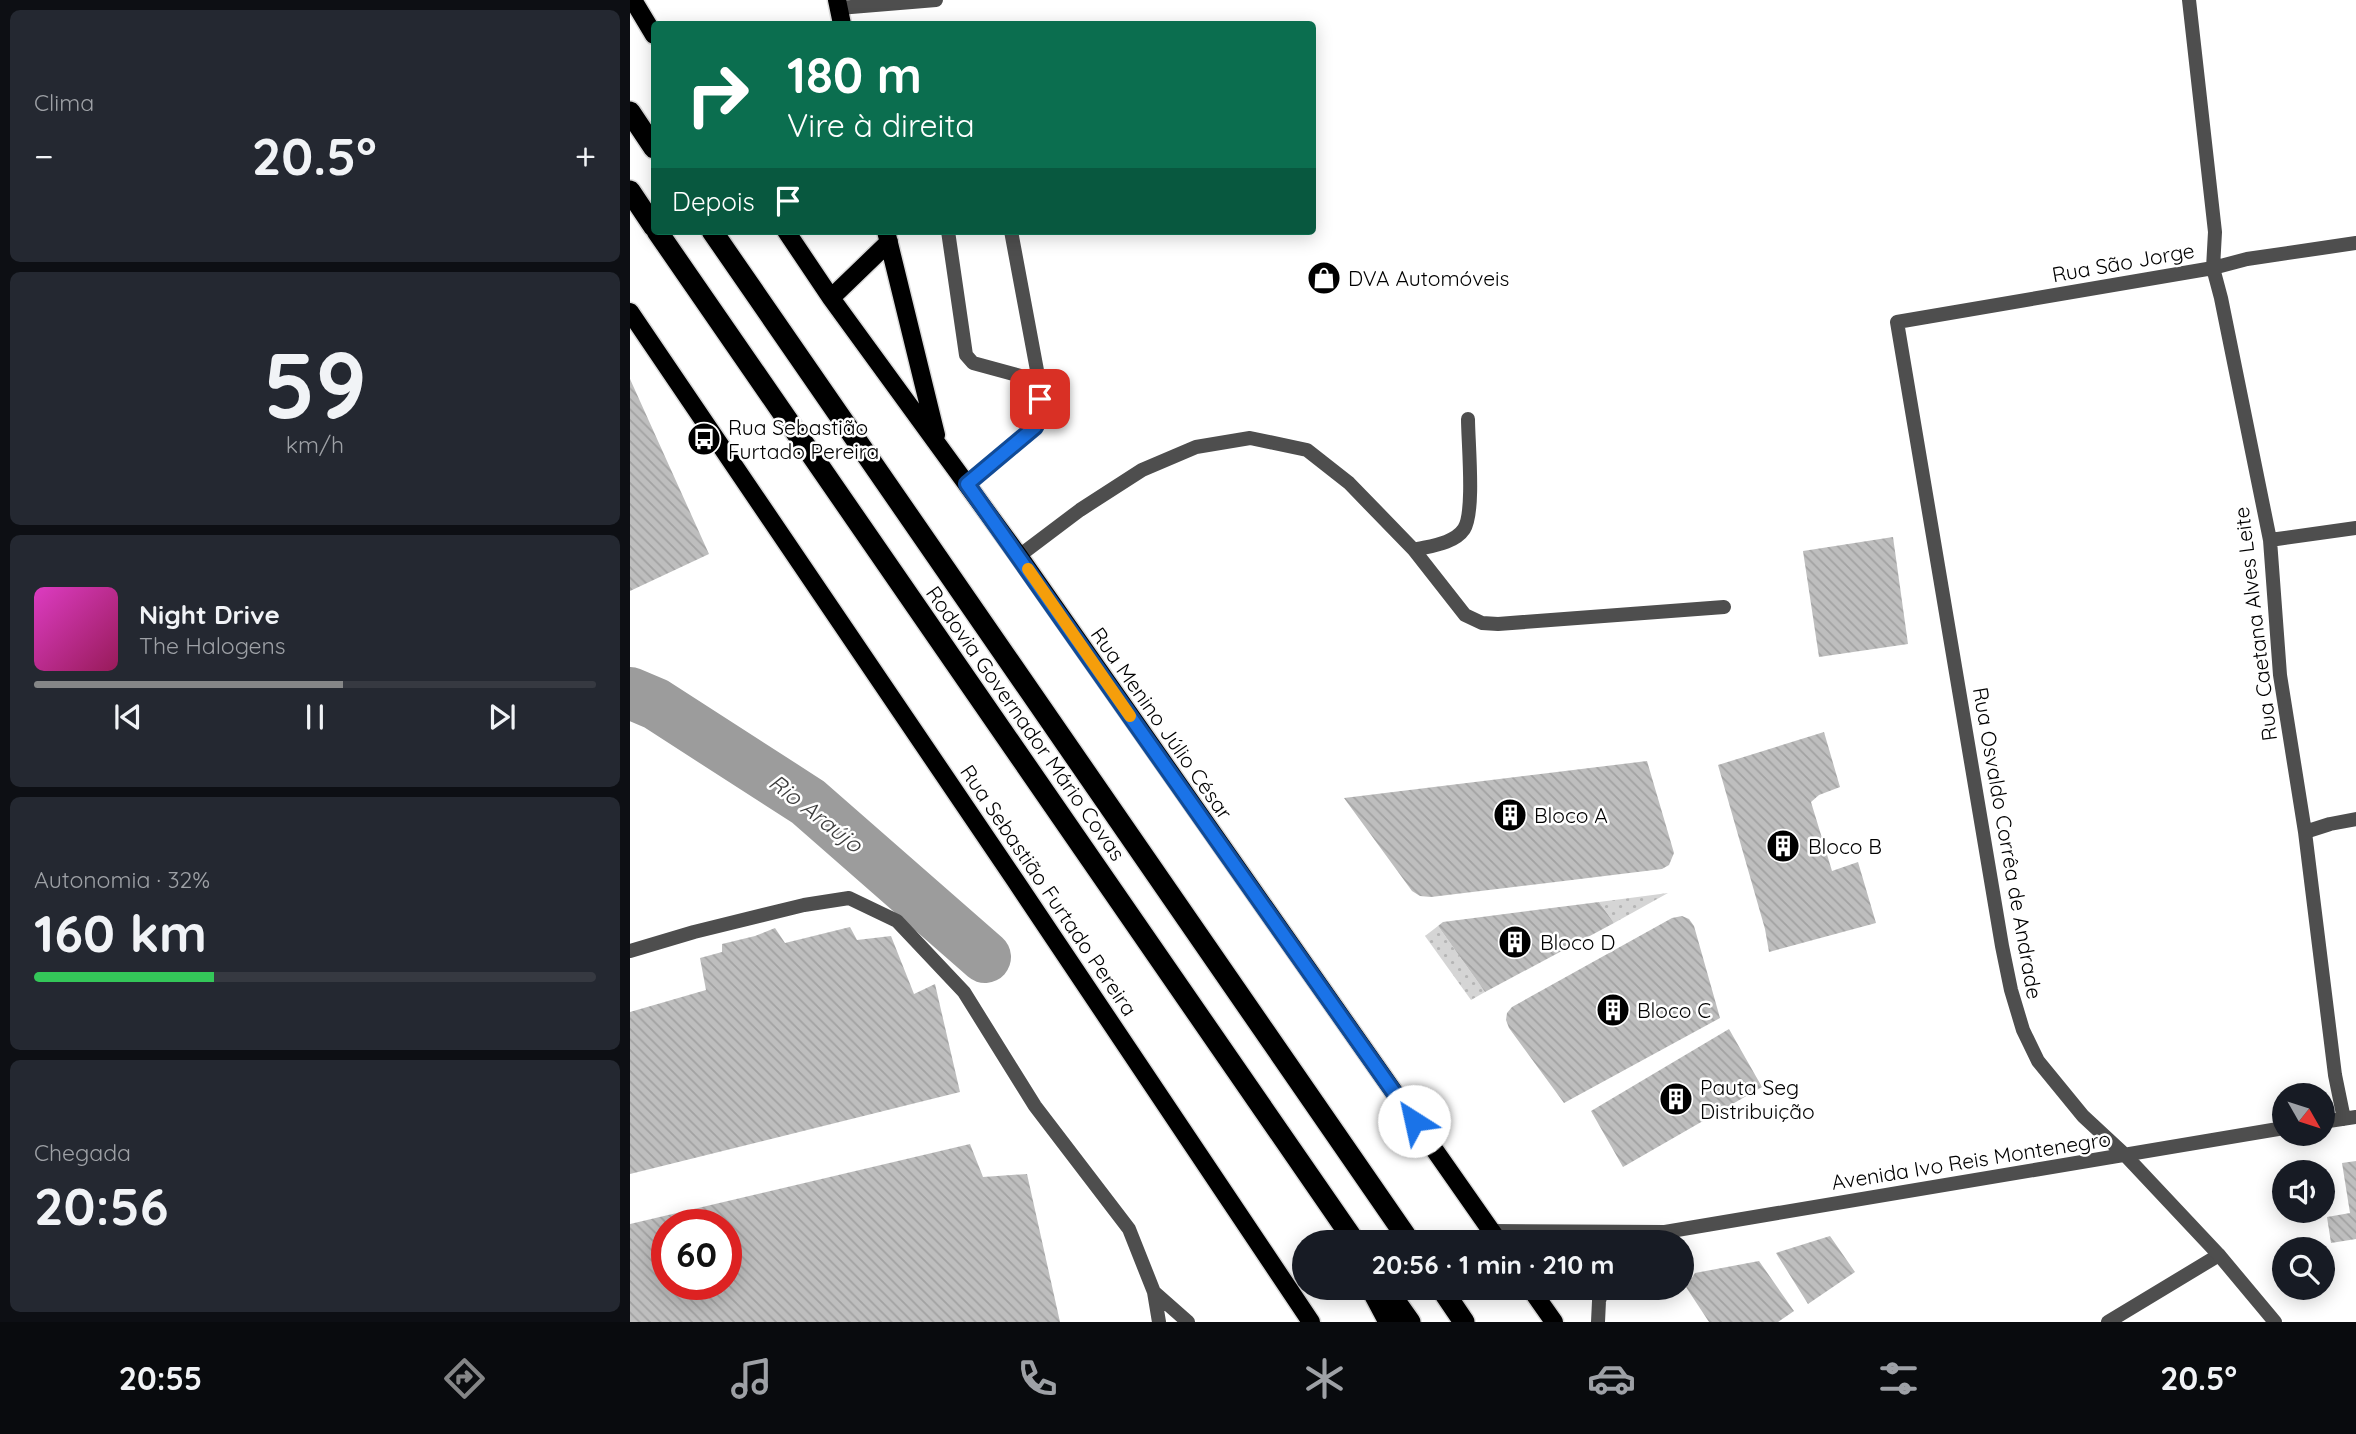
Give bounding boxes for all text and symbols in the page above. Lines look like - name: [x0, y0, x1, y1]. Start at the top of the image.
- text: 180 m: [787, 44, 922, 105]
- icon: right: [672, 49, 763, 140]
- text: Clima: [34, 88, 94, 117]
- text: Vire à direita: [787, 105, 975, 145]
- text: 20.5°: [252, 123, 377, 188]
- text: −: [34, 132, 54, 180]
- text: +: [575, 132, 596, 180]
- icon: arrive: [769, 182, 807, 220]
- text: Depois: [672, 185, 755, 218]
- street label: Rua São Jorge: [2050, 237, 2196, 287]
- shop icon: DVA Automóveis: [1305, 259, 1343, 297]
- place label: DVA Automóveis: [1348, 265, 1509, 291]
- text: 59: [263, 327, 367, 441]
- pin: [1010, 369, 1070, 429]
- icon: arrive: [1021, 380, 1059, 418]
- place label: Rua Sebastião Furtado Pereira: [728, 414, 879, 464]
- bus stop icon: Rua Sebastião Furtado Pereira: [685, 420, 723, 458]
- text: km/h: [286, 430, 344, 459]
- street label: Rua Caetana Alves Leite: [2228, 505, 2282, 743]
- street label: Rodovia Governador Mário Covas: [921, 581, 1131, 865]
- text: Night Drive: [139, 598, 280, 631]
- street label: Rua Menino Júlio César: [1086, 622, 1238, 824]
- text: The Halogens: [139, 631, 286, 660]
- street label: Rua Osvaldo Corrêa de Andrade: [1968, 685, 2048, 1001]
- icon: previous: [109, 698, 147, 736]
- icon: pause: [296, 698, 334, 736]
- icon: next: [483, 698, 521, 736]
- street label: Rua Sebastião Furtado Pereira: [955, 759, 1143, 1021]
- water label: Rio Araújo: [763, 767, 869, 859]
- building icon: Bloco A: [1491, 796, 1529, 834]
- place label: Bloco A: [1534, 802, 1608, 828]
- building icon: Bloco B: [1764, 827, 1802, 865]
- place label: Bloco B: [1808, 833, 1882, 859]
- text: Autonomia · 32%: [34, 865, 210, 894]
- text: 160 km: [34, 900, 207, 965]
- building icon: Bloco D: [1496, 923, 1534, 961]
- place label: Bloco D: [1540, 929, 1615, 955]
- building icon: Bloco C: [1594, 991, 1632, 1029]
- place label: Bloco C: [1637, 997, 1711, 1023]
- place label: Pauta Seg Distribuição: [1700, 1074, 1815, 1124]
- building icon: Pauta Seg Distribuição: [1657, 1080, 1695, 1118]
- north arrow: [2272, 1083, 2334, 1146]
- map controls: [2272, 1083, 2335, 1300]
- position arrow: [1377, 1084, 1451, 1158]
- street label: Avenida Ivo Reis Montenegro: [1829, 1125, 2113, 1195]
- text: Chegada: [34, 1138, 131, 1167]
- button: sound: [2272, 1160, 2335, 1223]
- text: 20:56: [34, 1173, 168, 1238]
- speed limit sign: 60: [651, 1209, 742, 1300]
- button: search: [2272, 1237, 2335, 1300]
- text: 20:56 · 1 min · 210 m: [1372, 1248, 1615, 1281]
- icon: directions: [440, 1354, 489, 1403]
- icon: music: [727, 1354, 776, 1403]
- icon: phone: [1013, 1354, 1062, 1403]
- icon: climate: [1300, 1354, 1349, 1403]
- icon: car: [1587, 1354, 1636, 1403]
- icon: filters: [1874, 1354, 1923, 1403]
- text: 20:55: [119, 1358, 202, 1398]
- text: 20.5°: [2160, 1358, 2237, 1398]

